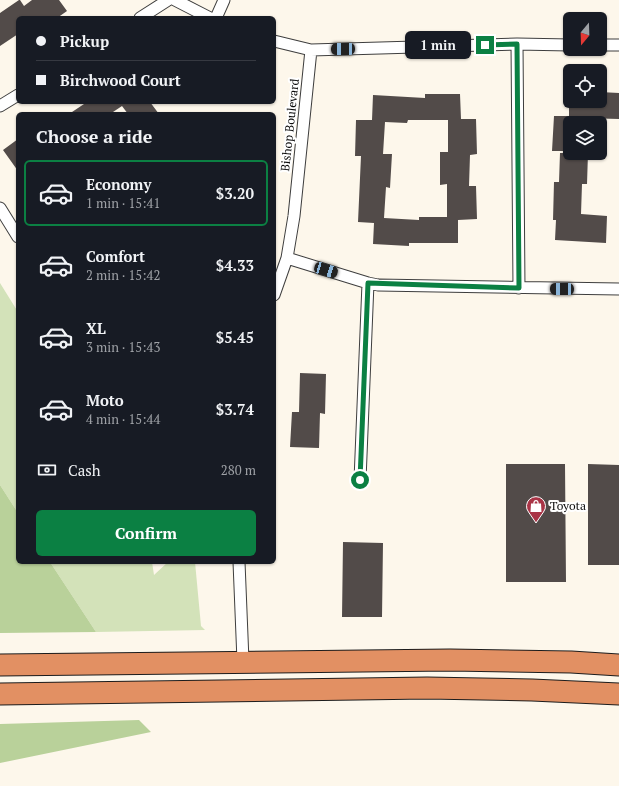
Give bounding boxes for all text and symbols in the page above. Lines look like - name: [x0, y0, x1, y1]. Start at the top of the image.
- north arrow: [563, 12, 607, 56]
- map controls: [563, 12, 607, 160]
- text: Pickup: [60, 31, 109, 51]
- callout: 1 min: [405, 31, 471, 59]
- text: 1 min: [420, 36, 456, 54]
- route end: [476, 36, 494, 54]
- car: [331, 43, 355, 55]
- button: locate: [563, 64, 607, 108]
- text: Birchwood Court: [60, 70, 181, 90]
- street label: Bishop Boulevard: [277, 77, 302, 172]
- button: layers: [563, 116, 607, 160]
- text: Choose a ride: [36, 124, 152, 148]
- text: Economy: [86, 174, 151, 194]
- icon: car: [38, 175, 74, 211]
- text: $3.20: [216, 183, 254, 203]
- text: 1 min · 15:41: [86, 194, 160, 212]
- text: Comfort: [86, 246, 145, 266]
- icon: car: [38, 247, 74, 283]
- text: $4.33: [216, 255, 254, 275]
- car: [313, 261, 339, 279]
- text: 2 min · 15:42: [86, 266, 160, 284]
- car: [550, 283, 574, 295]
- text: XL: [86, 318, 106, 338]
- icon: car: [38, 319, 74, 355]
- text: $5.45: [216, 327, 254, 347]
- text: 3 min · 15:43: [86, 338, 160, 356]
- text: Moto: [86, 390, 124, 410]
- icon: car: [38, 391, 74, 427]
- text: $3.74: [216, 399, 254, 419]
- text: 4 min · 15:44: [86, 410, 160, 428]
- icon: cash: [36, 459, 58, 481]
- text: Cash: [68, 460, 101, 480]
- text: 280 m: [221, 461, 256, 479]
- route start: [351, 471, 369, 489]
- shop icon: Toyota: [525, 495, 547, 523]
- place label: Toyota: [550, 498, 586, 513]
- button: Confirm: [36, 510, 256, 556]

